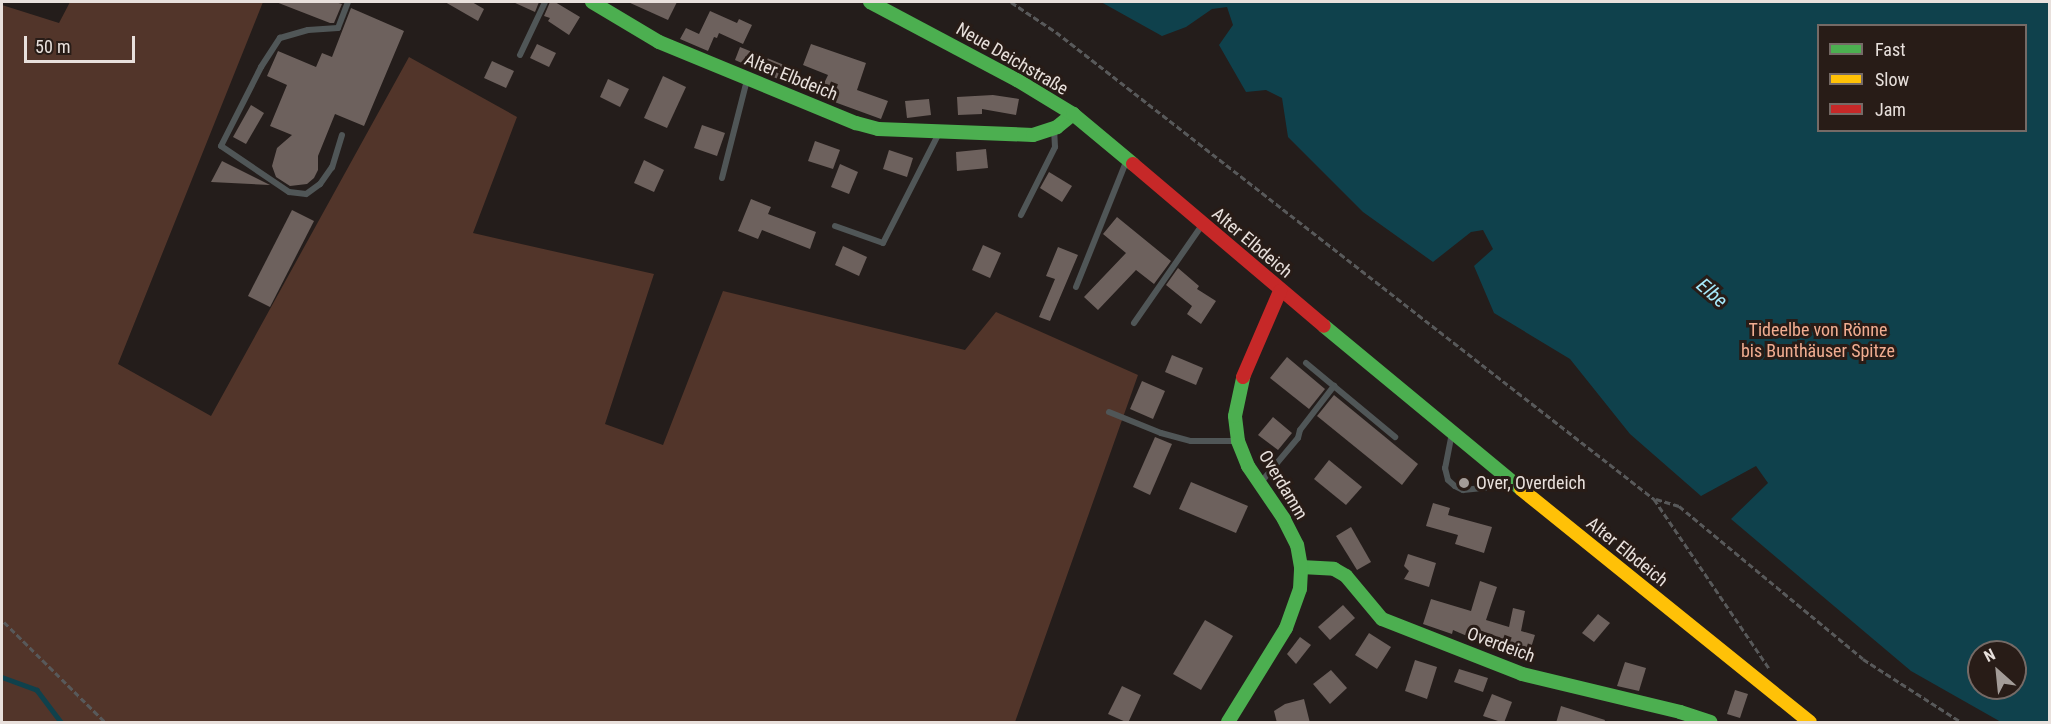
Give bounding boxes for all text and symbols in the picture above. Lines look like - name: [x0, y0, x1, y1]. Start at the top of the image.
- street label: Neue Deichstraße: [952, 18, 1072, 100]
- scale bar: [27, 24, 138, 62]
- legend: [1817, 24, 2027, 132]
- text: 50 m: [35, 36, 70, 57]
- text: Fast: [1875, 39, 1906, 60]
- street label: Alter Elbdeich: [741, 49, 841, 105]
- text: Slow: [1875, 69, 1909, 90]
- text: Jam: [1875, 99, 1906, 120]
- street label: Alter Elbdeich: [1207, 203, 1297, 283]
- water label: Elbe: [1692, 273, 1732, 313]
- park label: Tideelbe von Rönne bis Bunthäuser Spitze: [1741, 320, 1895, 362]
- street label: Overdamm: [1254, 447, 1312, 523]
- place label: Over, Overdeich: [1476, 472, 1586, 494]
- marker: Over, Overdeich: [1457, 476, 1471, 490]
- street label: Alter Elbdeich: [1582, 513, 1672, 591]
- street label: Overdeich: [1464, 623, 1538, 667]
- north arrow: [1967, 640, 2027, 700]
- text: N: [1981, 645, 1998, 666]

